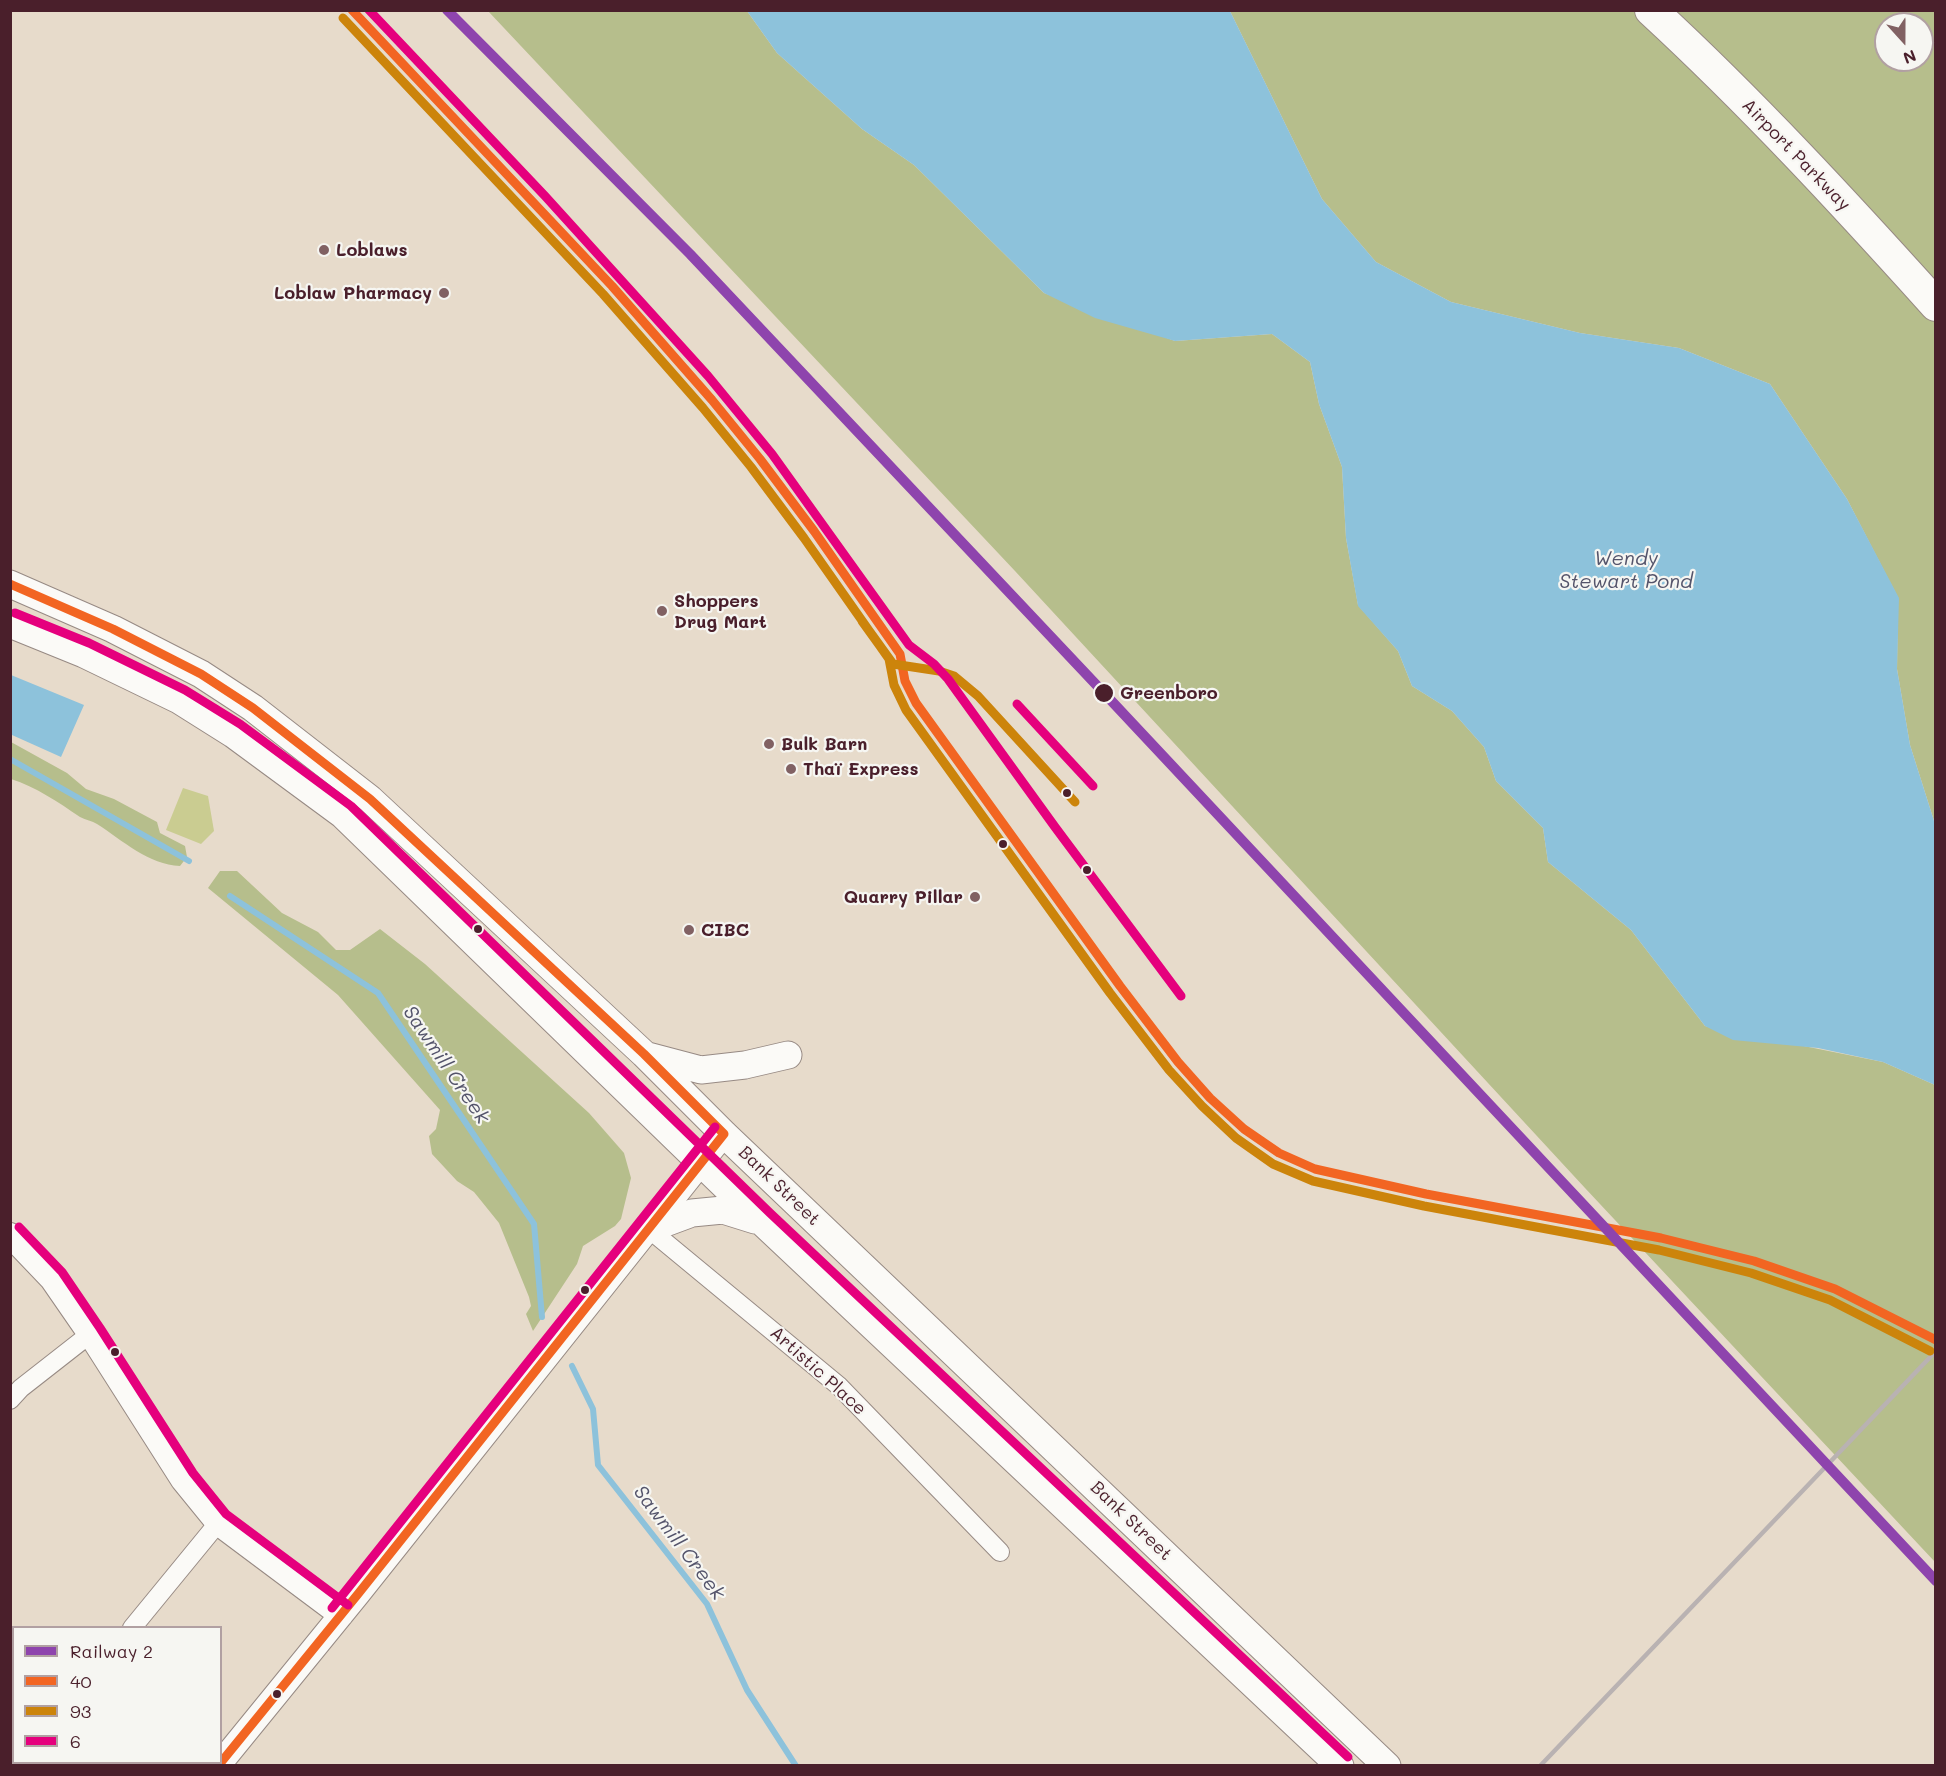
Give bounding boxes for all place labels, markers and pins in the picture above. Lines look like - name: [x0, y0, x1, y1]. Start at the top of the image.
- place label: Loblaws: [336, 239, 408, 261]
- marker: Loblaws: [317, 243, 331, 257]
- place label: Loblaw Pharmacy: [274, 282, 432, 304]
- marker: Loblaw Pharmacy: [437, 286, 451, 300]
- place label: Shoppers Drug Mart: [674, 590, 767, 632]
- marker: Shoppers Drug Mart: [655, 604, 669, 618]
- marker: Greenboro: [1093, 682, 1115, 704]
- place label: Greenboro: [1120, 682, 1218, 704]
- place label: Bulk Barn: [781, 733, 867, 755]
- marker: Bulk Barn: [762, 737, 776, 751]
- place label: Thaï Express: [803, 758, 919, 780]
- marker: Thaï Express: [784, 762, 798, 776]
- unlabelled marker: [1061, 787, 1073, 799]
- unlabelled marker: [997, 838, 1009, 850]
- unlabelled marker: [1081, 864, 1093, 876]
- place label: Quarry Pillar: [844, 886, 963, 908]
- marker: Quarry Pillar: [968, 890, 982, 904]
- place label: CIBC: [701, 919, 749, 941]
- unlabelled marker: [472, 923, 484, 935]
- marker: CIBC: [682, 923, 696, 937]
- unlabelled marker: [579, 1284, 591, 1296]
- unlabelled marker: [109, 1346, 121, 1358]
- unlabelled marker: [271, 1688, 283, 1700]

